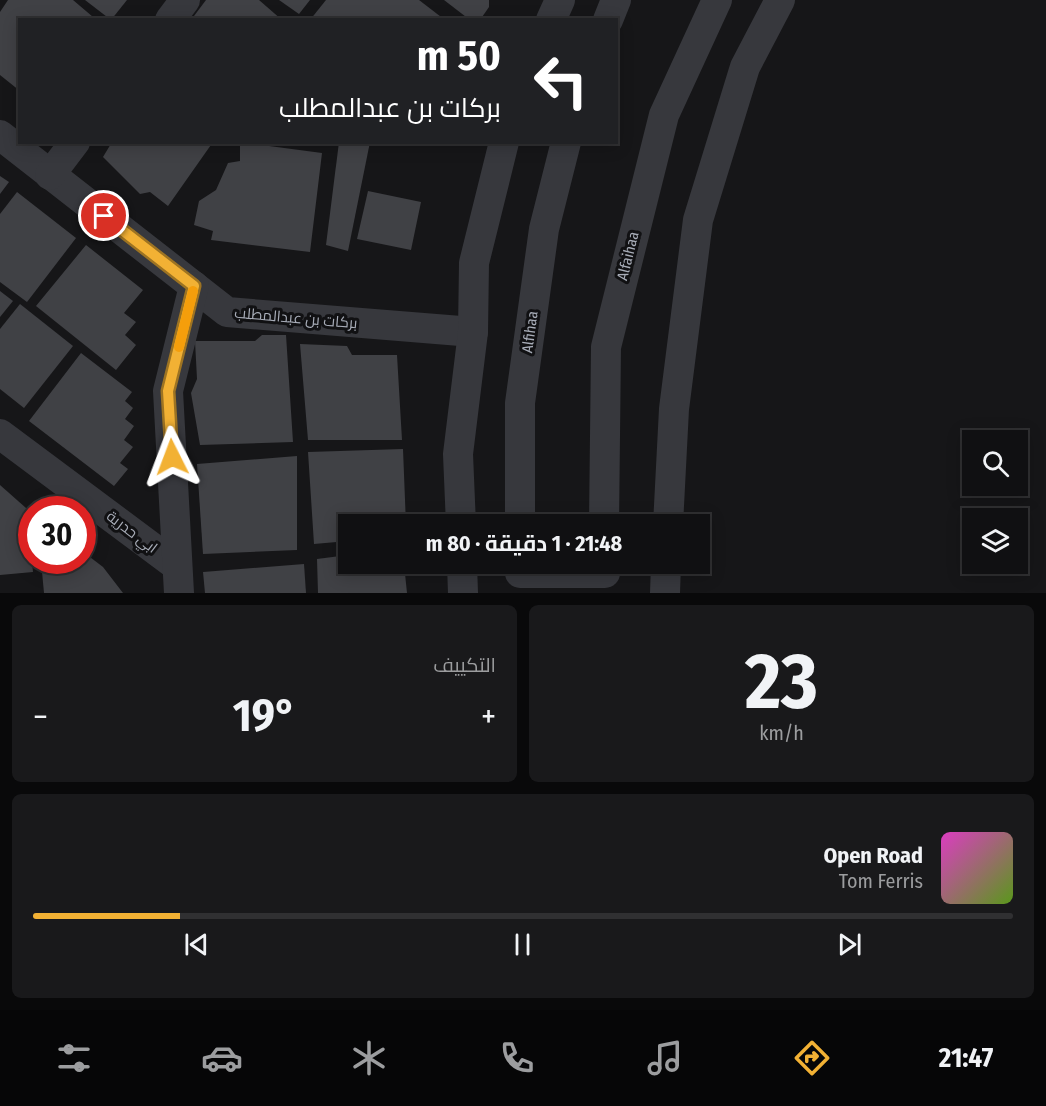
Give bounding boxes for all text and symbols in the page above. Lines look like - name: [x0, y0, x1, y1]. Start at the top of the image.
- text: 50 m: [417, 31, 501, 81]
- icon: left: [522, 42, 600, 120]
- text: بركات بن عبدالمطلب: [279, 92, 501, 124]
- pin: [78, 190, 129, 241]
- icon: arrive: [87, 199, 120, 232]
- street label: Alfaihaa: [613, 230, 643, 282]
- street label: بركات بن عبدالمطلب: [234, 304, 358, 333]
- street label: Alfihaa: [518, 310, 542, 354]
- position arrow: [140, 425, 204, 489]
- map controls: [962, 430, 1028, 574]
- button: search: [962, 430, 1028, 496]
- speed limit sign: 30: [18, 496, 96, 574]
- street label: ابي حدرية: [101, 507, 161, 559]
- button: layers: [962, 508, 1028, 574]
- text: 21:48 · 1 دقيقة · 80 m: [426, 530, 622, 557]
- text: 23: [745, 635, 818, 729]
- text: التكييف: [433, 653, 496, 677]
- text: 19°: [233, 689, 296, 743]
- text: −: [33, 697, 48, 737]
- text: +: [481, 697, 496, 737]
- text: km/h: [759, 721, 804, 745]
- text: Open Road: [823, 842, 923, 869]
- text: Tom Ferris: [839, 869, 923, 893]
- icon: previous: [180, 928, 213, 961]
- icon: pause: [506, 928, 539, 961]
- icon: next: [833, 928, 866, 961]
- icon: filters: [53, 1037, 95, 1079]
- icon: car: [201, 1037, 243, 1079]
- icon: climate: [348, 1037, 390, 1079]
- icon: phone: [496, 1037, 538, 1079]
- icon: music: [644, 1037, 686, 1079]
- icon: directions: [791, 1037, 833, 1079]
- text: 21:47: [939, 1042, 993, 1074]

